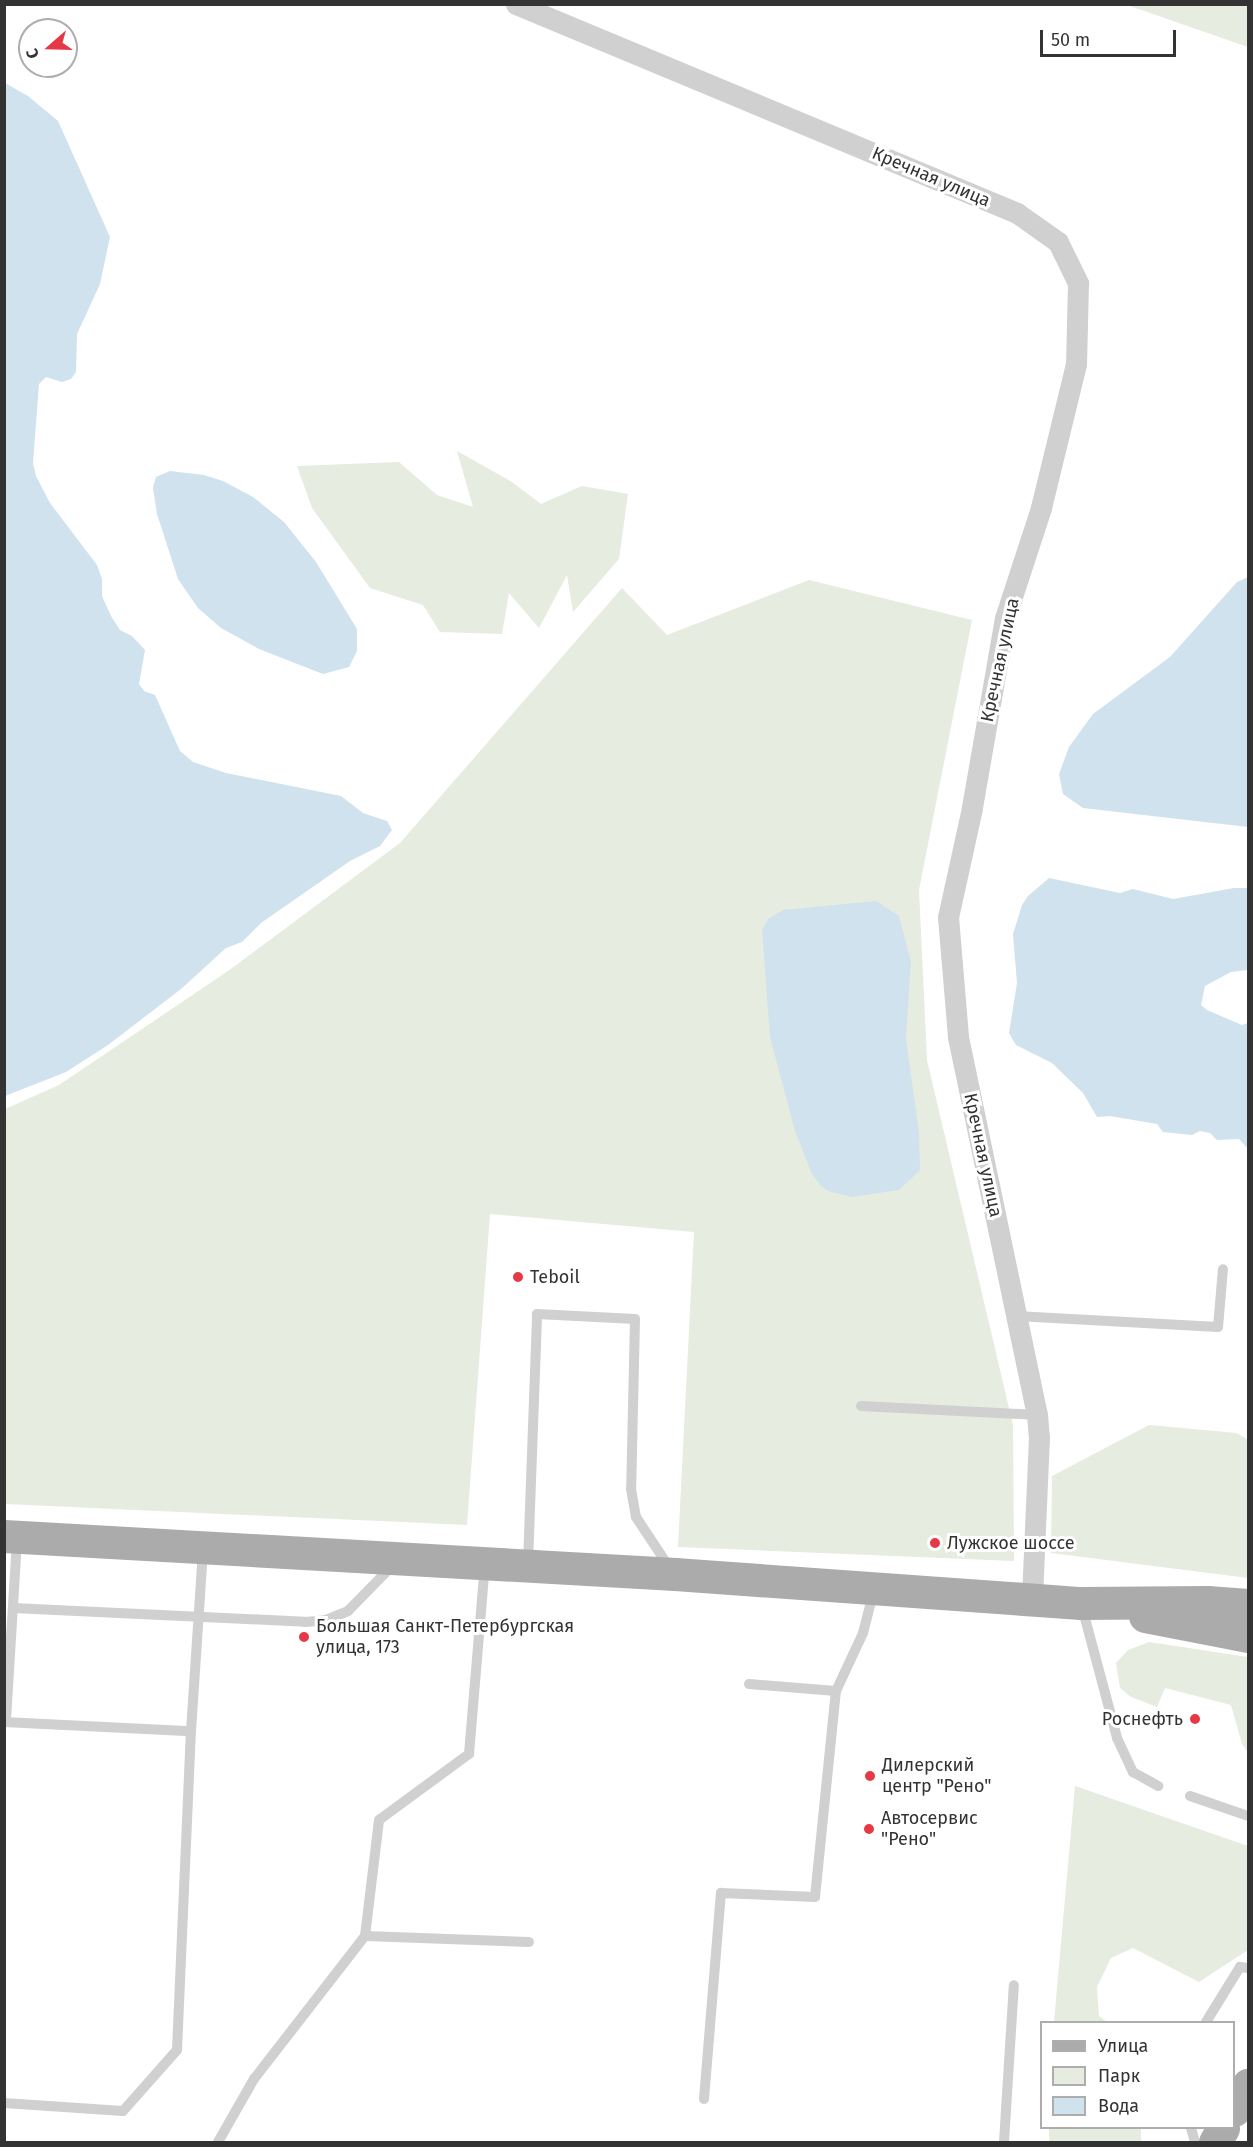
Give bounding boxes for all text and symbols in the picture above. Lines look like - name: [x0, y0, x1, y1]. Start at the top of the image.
- north arrow: [18, 18, 78, 78]
- scale bar: [1043, 18, 1180, 56]
- text: 50 m: [1051, 29, 1090, 51]
- text: С: [22, 46, 43, 61]
- street label: Кречная улица: [869, 142, 993, 212]
- street label: Кречная улица: [976, 596, 1024, 724]
- street label: Кречная улица: [959, 1091, 1007, 1219]
- place label: Teboil: [530, 1266, 580, 1288]
- marker: Teboil: [511, 1270, 525, 1284]
- place label: Лужское шоссе: [947, 1532, 1075, 1554]
- marker: Лужское шоссе: [928, 1536, 942, 1550]
- place label: Большая Санкт-Петербургская улица, 173: [316, 1616, 574, 1658]
- marker: Большая Санкт-Петербургская улица, 173: [297, 1630, 311, 1644]
- place label: Роснефть: [1102, 1708, 1183, 1730]
- marker: Роснефть: [1188, 1712, 1202, 1726]
- place label: Дилерский центр "Рено": [882, 1755, 992, 1798]
- marker: Дилерский центр "Рено": [863, 1769, 877, 1783]
- place label: Автосервис "Рено": [881, 1808, 978, 1850]
- marker: Автосервис "Рено": [862, 1822, 876, 1836]
- legend: [1040, 2021, 1235, 2129]
- text: Улица: [1098, 2035, 1148, 2057]
- text: Парк: [1098, 2065, 1140, 2087]
- text: Вода: [1098, 2095, 1139, 2117]

